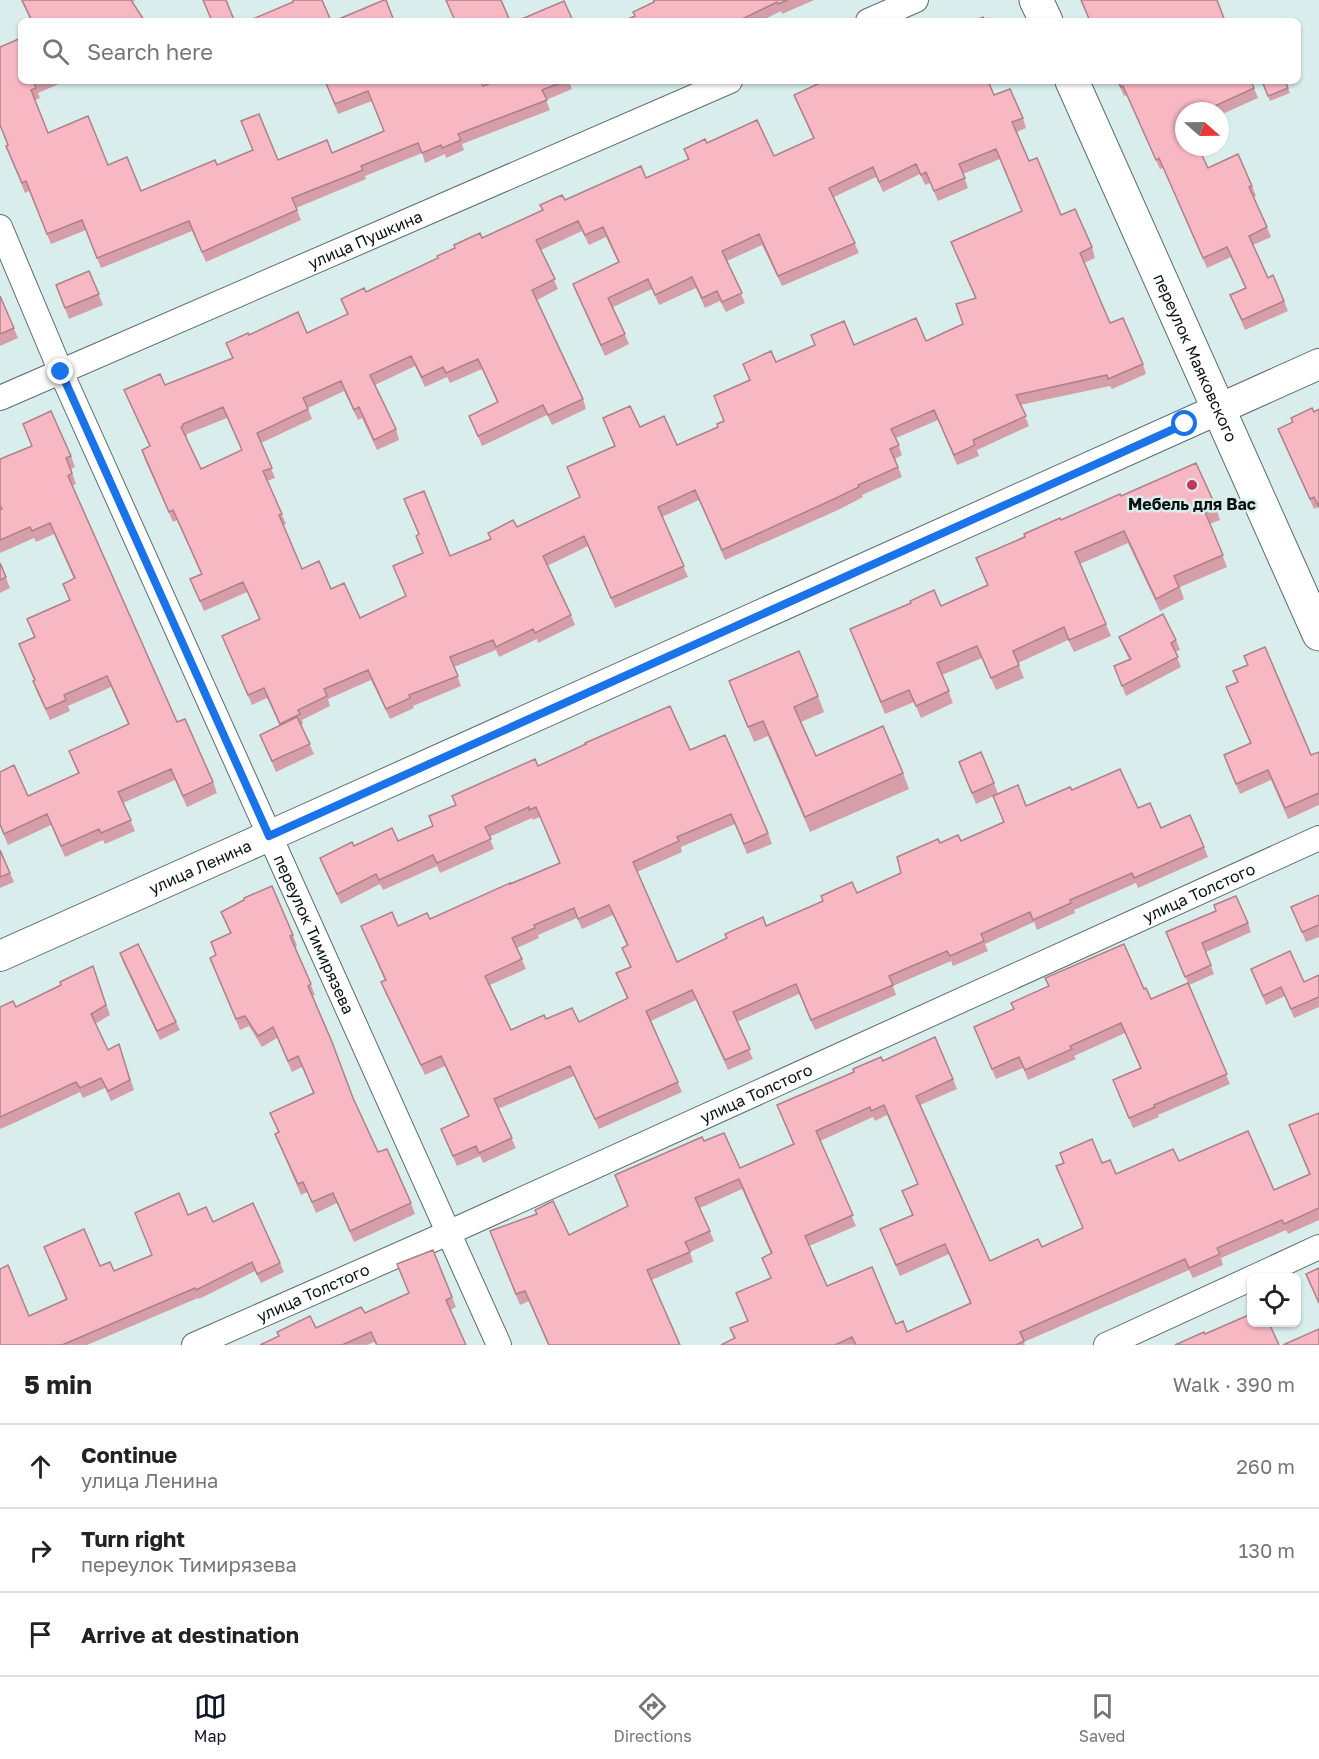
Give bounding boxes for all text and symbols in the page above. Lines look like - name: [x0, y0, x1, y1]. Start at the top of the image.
- search box: [18, 18, 1301, 84]
- icon: search: [39, 35, 72, 68]
- text: Search here: [87, 38, 213, 65]
- north arrow: [1175, 102, 1229, 156]
- street label: улица Пушкина: [305, 206, 425, 273]
- street label: переулок Маяковского: [1149, 270, 1242, 445]
- route end: [47, 358, 73, 384]
- route start: [1171, 410, 1197, 436]
- marker: Мебель для Вас: [1185, 478, 1199, 492]
- place label: Мебель для Вас: [1128, 494, 1256, 514]
- street label: улица Ленина: [146, 835, 254, 898]
- street label: переулок Тимирязева: [270, 851, 359, 1017]
- street label: улица Толстого: [1140, 858, 1258, 927]
- street label: улица Толстого: [697, 1059, 815, 1127]
- street label: улица Толстого: [254, 1259, 372, 1326]
- map controls: [1247, 1273, 1301, 1327]
- button: locate: [1247, 1273, 1301, 1327]
- text: 5 min: [24, 1369, 92, 1400]
- text: Walk · 390 m: [1173, 1372, 1295, 1396]
- text: Continue: [81, 1441, 177, 1468]
- icon: ahead: [24, 1450, 57, 1483]
- text: 260 m: [1236, 1454, 1295, 1478]
- text: улица Ленина: [81, 1468, 218, 1492]
- text: Turn right: [81, 1525, 185, 1552]
- icon: right: [24, 1534, 57, 1567]
- text: 130 m: [1239, 1538, 1295, 1562]
- text: переулок Тимирязева: [81, 1552, 297, 1576]
- icon: arrive: [24, 1618, 57, 1651]
- text: Arrive at destination: [81, 1621, 299, 1648]
- tab: Map: [194, 1690, 227, 1746]
- tab: Directions: [614, 1690, 692, 1746]
- tab: Saved: [1079, 1690, 1125, 1746]

